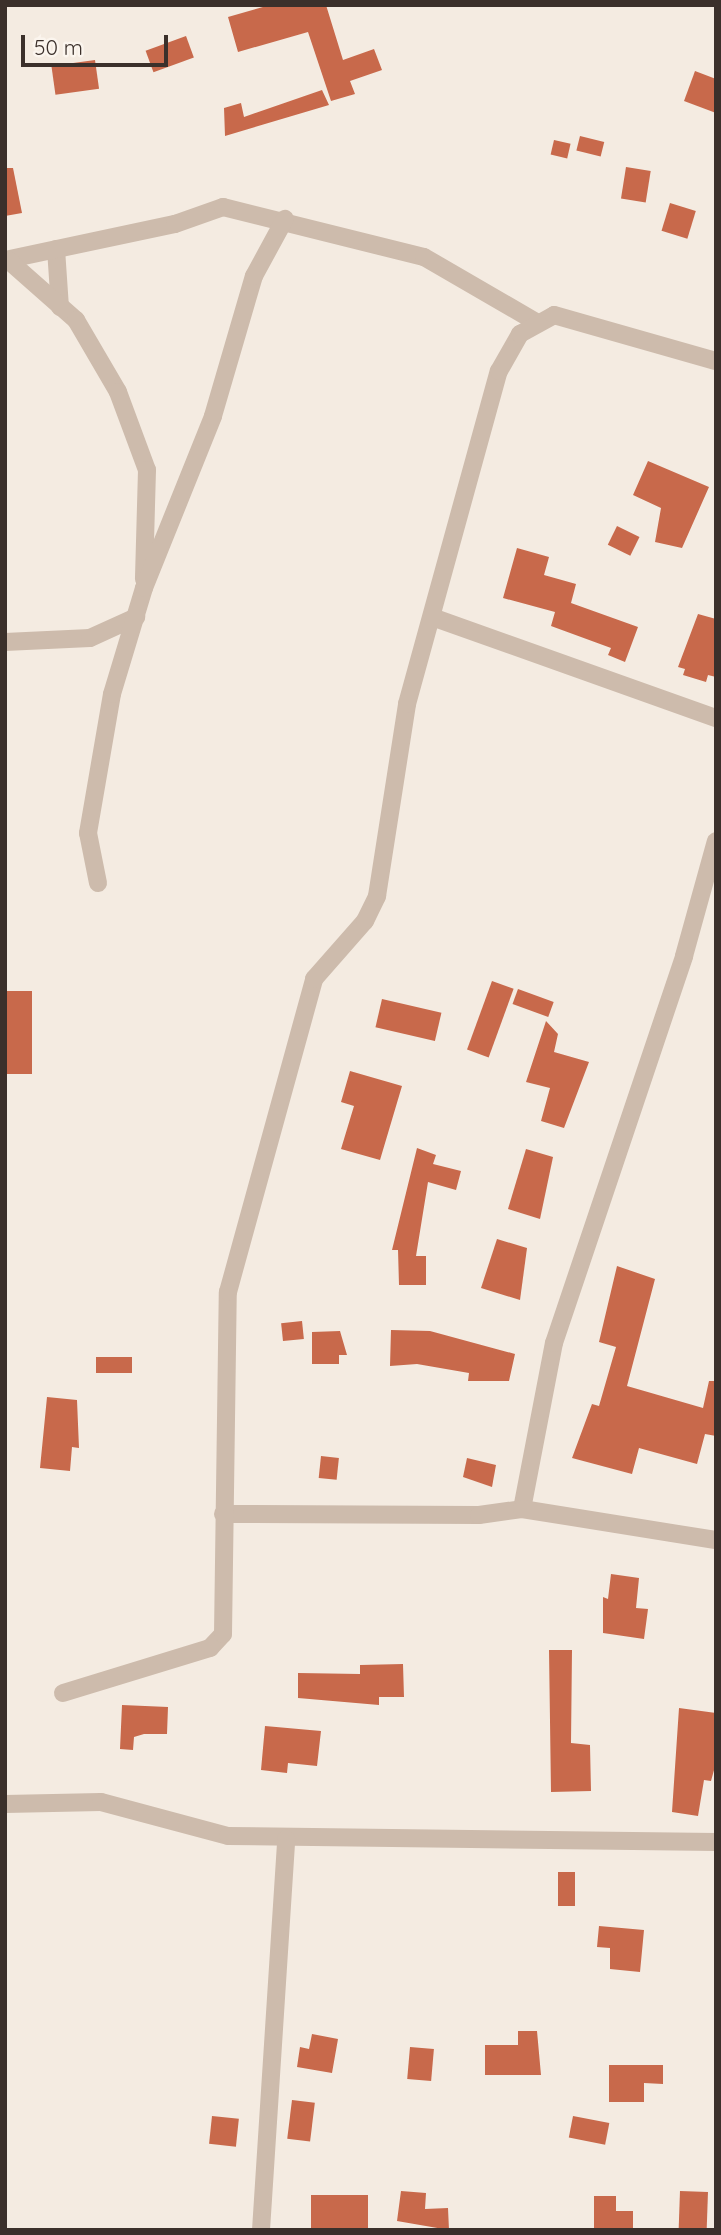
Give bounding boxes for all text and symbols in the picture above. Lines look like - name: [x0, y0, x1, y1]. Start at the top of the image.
- scale bar: [24, 21, 172, 65]
- text: 50 m: [34, 34, 83, 60]

